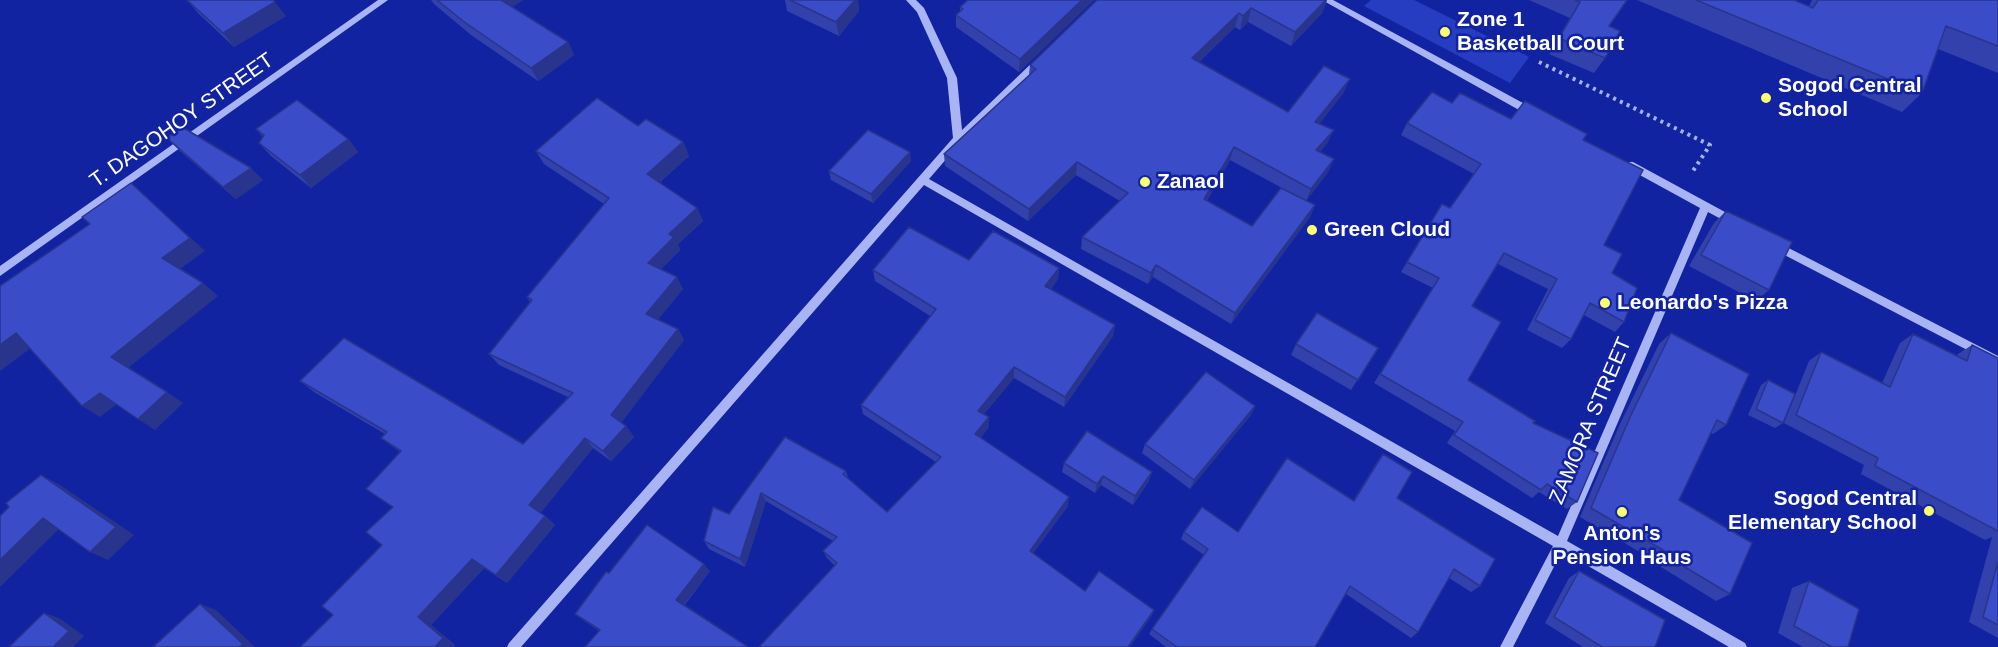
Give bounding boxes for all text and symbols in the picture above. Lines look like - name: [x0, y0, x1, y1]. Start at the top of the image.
- place label: Zone 1 Basketball Court: [1457, 7, 1624, 57]
- marker: Zone 1 Basketball Court: [1438, 25, 1452, 39]
- street label: T. DAGOHOY STREET: [85, 48, 279, 194]
- place label: Sogod Central School: [1778, 73, 1922, 123]
- marker: Sogod Central School: [1759, 91, 1773, 105]
- place label: Zanaol: [1157, 169, 1225, 195]
- marker: Zanaol: [1138, 175, 1152, 189]
- place label: Green Cloud: [1324, 217, 1450, 243]
- marker: Green Cloud: [1305, 223, 1319, 237]
- place label: Leonardo's Pizza: [1617, 290, 1788, 316]
- marker: Leonardo's Pizza: [1598, 296, 1612, 310]
- street label: ZAMORA STREET: [1545, 334, 1637, 508]
- place label: Sogod Central Elementary School: [1728, 486, 1917, 536]
- marker: Sogod Central Elementary School: [1922, 504, 1936, 518]
- marker: Anton's Pension Haus: [1615, 505, 1629, 519]
- place label: Anton's Pension Haus: [1553, 521, 1691, 571]

